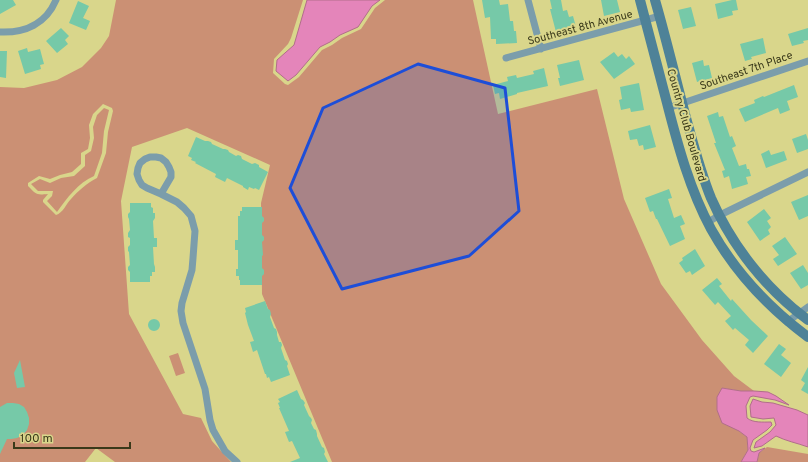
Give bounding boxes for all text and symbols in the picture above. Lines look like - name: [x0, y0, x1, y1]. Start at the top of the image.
- street label: Southeast 8th Avenue: [526, 7, 634, 49]
- street label: Southeast 7th Place: [698, 48, 795, 93]
- street label: Country Club Boulevard: [663, 67, 709, 183]
- scale bar: [14, 424, 130, 450]
- text: 100 m: [20, 431, 53, 447]

